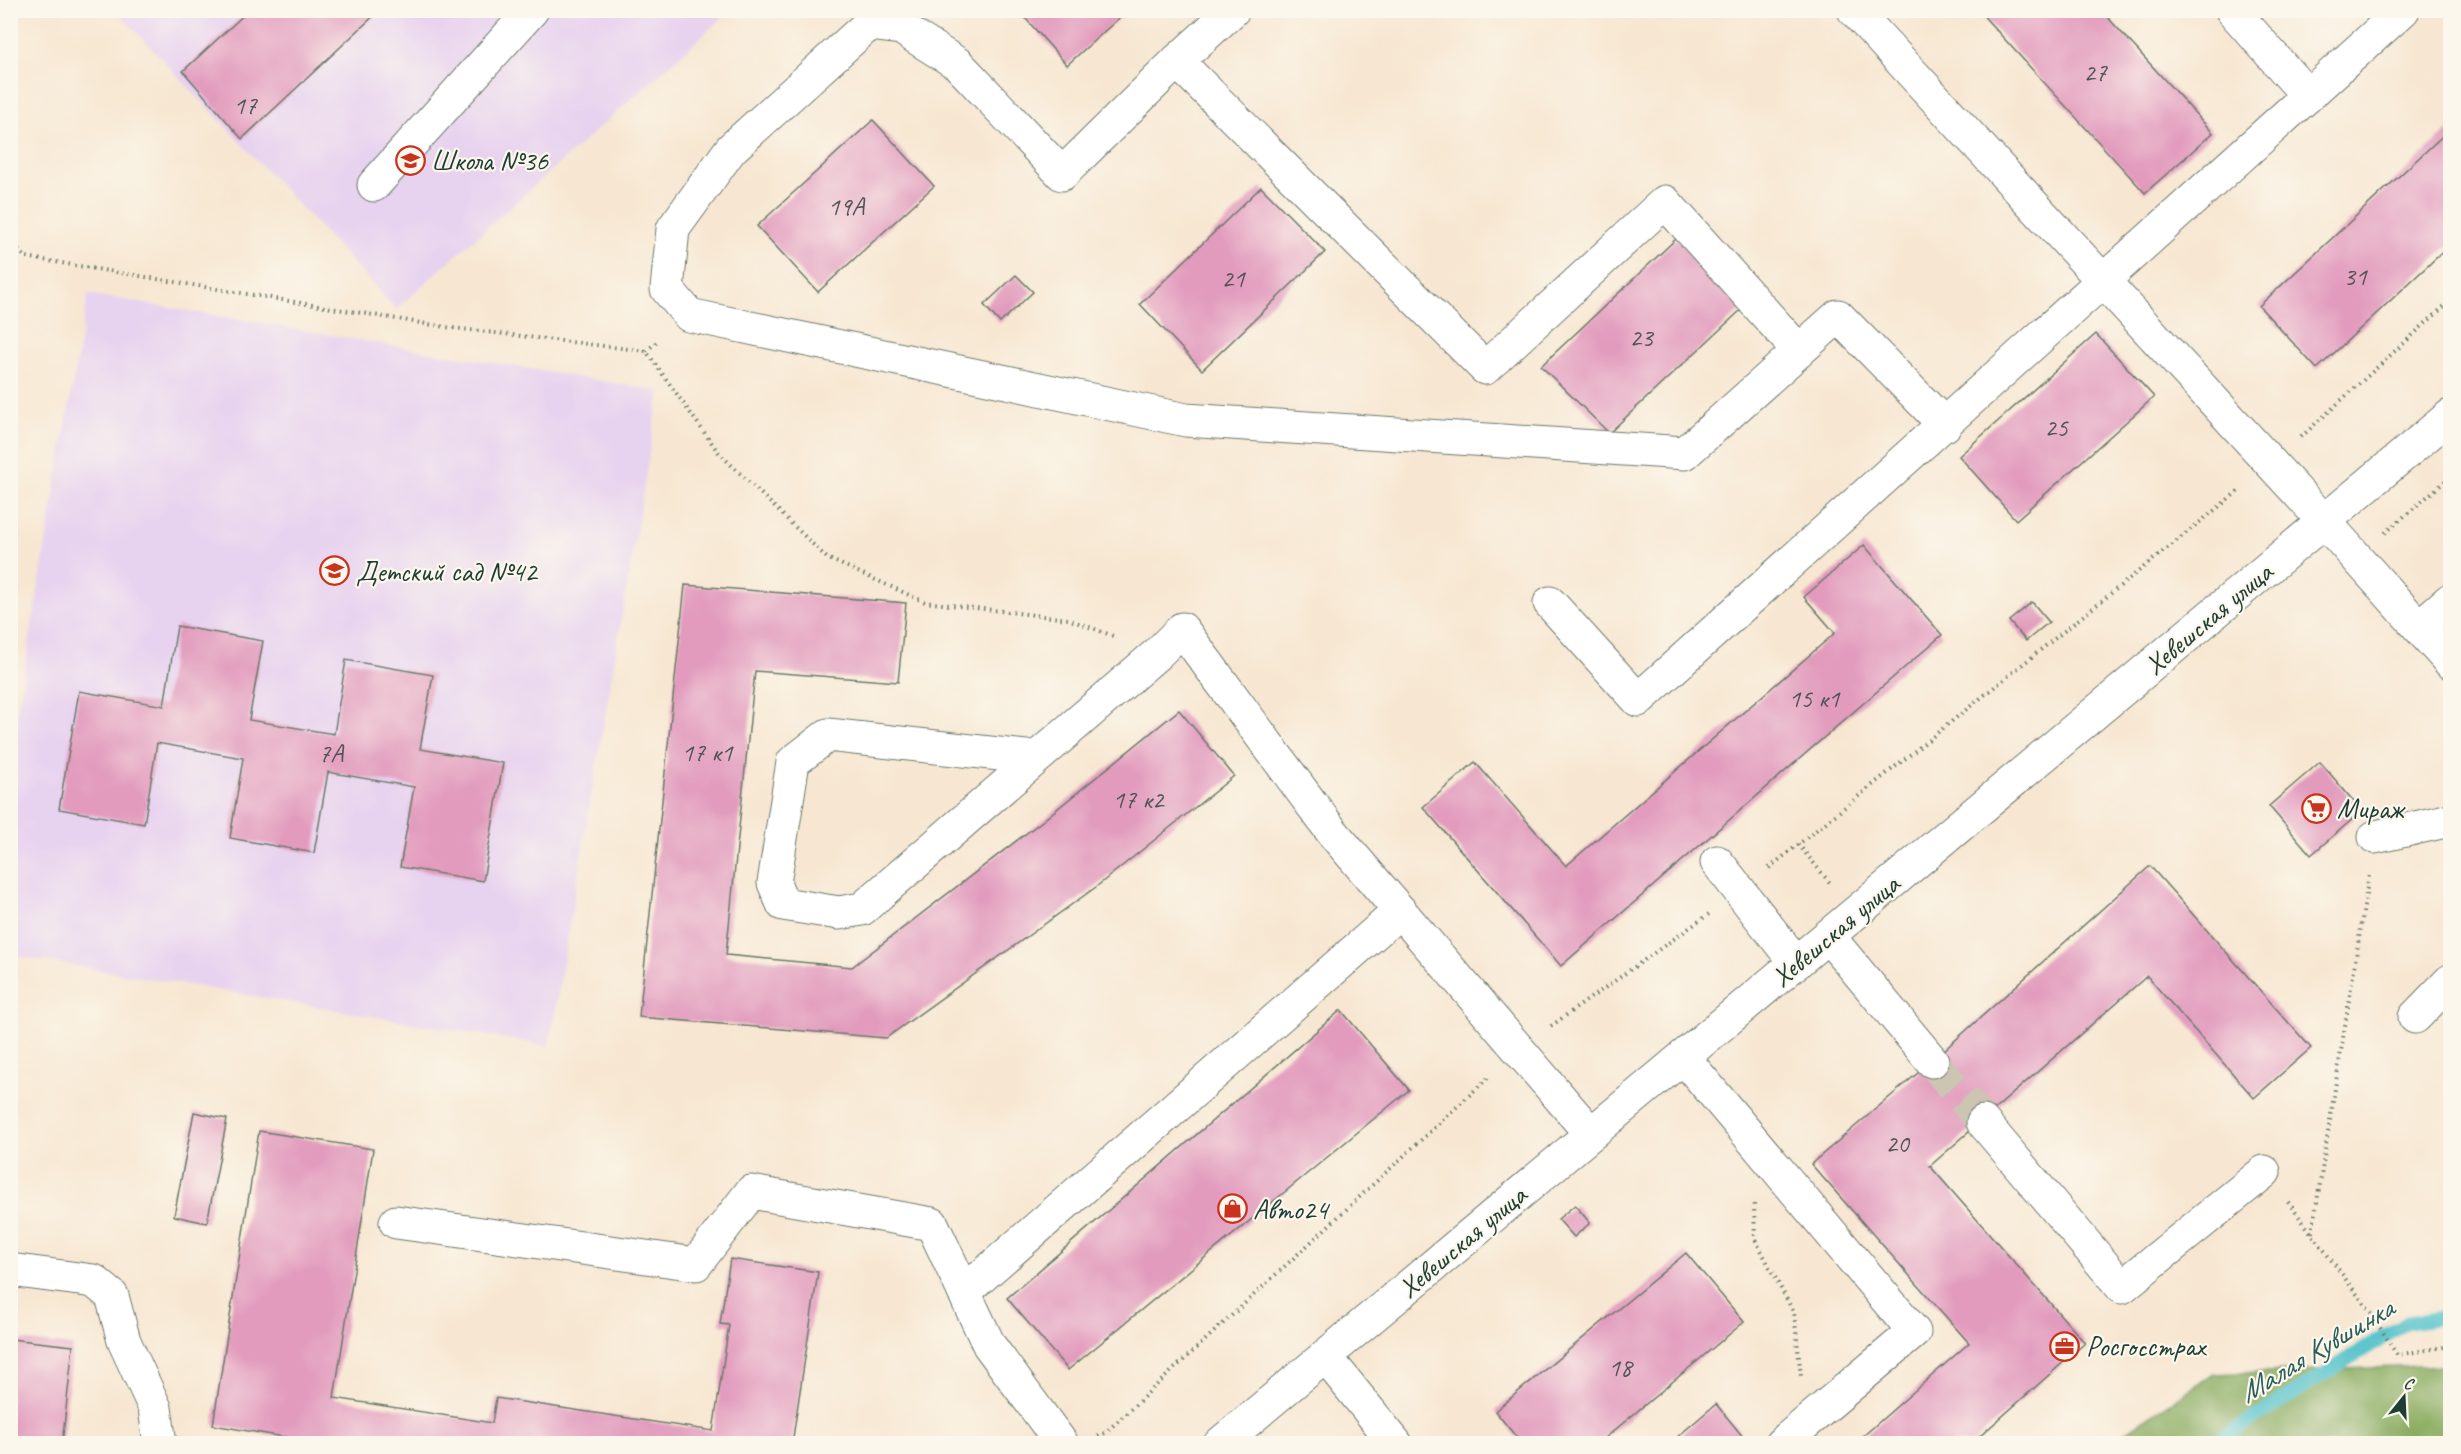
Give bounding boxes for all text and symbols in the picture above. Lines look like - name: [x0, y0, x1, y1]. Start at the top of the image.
- house number: 27: [2083, 56, 2108, 89]
- house number: 17: [233, 89, 258, 122]
- place label: Школа №36: [431, 143, 549, 178]
- school or university icon: Школа №36: [394, 144, 426, 176]
- house number: 19А: [828, 190, 866, 223]
- house number: 31: [2343, 260, 2368, 293]
- house number: 21: [1221, 262, 1246, 295]
- house number: 23: [1629, 321, 1655, 354]
- house number: 25: [2044, 411, 2069, 444]
- place label: Детский сад №42: [356, 554, 539, 589]
- street label: Хевешская улица: [2137, 554, 2281, 682]
- school or university icon: Детский сад №42: [319, 555, 351, 587]
- house number: 15 к1: [1789, 682, 1841, 715]
- house number: 17 к1: [682, 736, 734, 769]
- house number: 7А: [319, 737, 345, 770]
- house number: 17 к2: [1113, 783, 1166, 816]
- place label: Мираж: [2337, 791, 2406, 826]
- supermarket icon: Мираж: [2300, 792, 2332, 824]
- street label: Хевешская улица: [1764, 866, 1908, 994]
- house number: 20: [1885, 1127, 1911, 1160]
- street label: Хевешская улица: [1391, 1177, 1535, 1305]
- place label: Авто24: [1253, 1192, 1330, 1227]
- shop icon: Авто24: [1216, 1193, 1248, 1225]
- water label: Малая Кувшинка: [2232, 1287, 2403, 1411]
- place label: Росгосстрах: [2086, 1329, 2208, 1364]
- office icon: Росгосстрах: [2049, 1330, 2081, 1362]
- house number: 18: [1608, 1351, 1634, 1384]
- north arrow: [2374, 1367, 2434, 1427]
- text: С: [2401, 1373, 2417, 1395]

